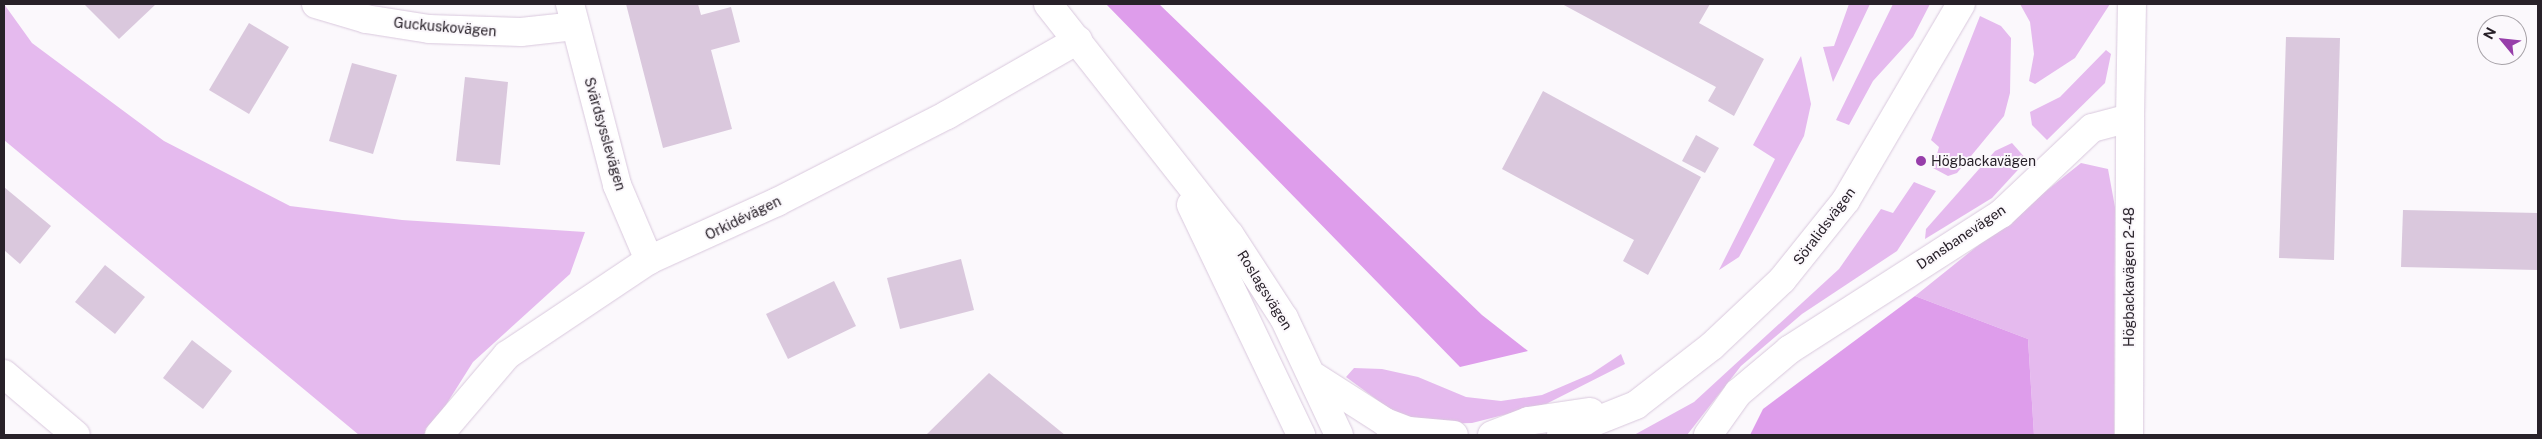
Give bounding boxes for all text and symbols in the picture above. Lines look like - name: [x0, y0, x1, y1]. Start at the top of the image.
- street label: Guckuskovägen: [393, 14, 497, 40]
- north arrow: [2477, 15, 2527, 65]
- text: N: [2480, 25, 2499, 42]
- street label: Svärdsysslevägen: [581, 75, 629, 193]
- place label: Högbackavägen: [1931, 153, 2036, 169]
- marker: Högbackavägen: [1915, 155, 1927, 167]
- street label: Söralidsvägen: [1789, 184, 1859, 268]
- street label: Orkidévägen: [702, 192, 784, 244]
- street label: Dansbanevägen: [1913, 201, 2009, 273]
- street label: Högbackavägen 2-48: [2121, 207, 2137, 347]
- street label: Roslagsvägen: [1234, 247, 1296, 333]

